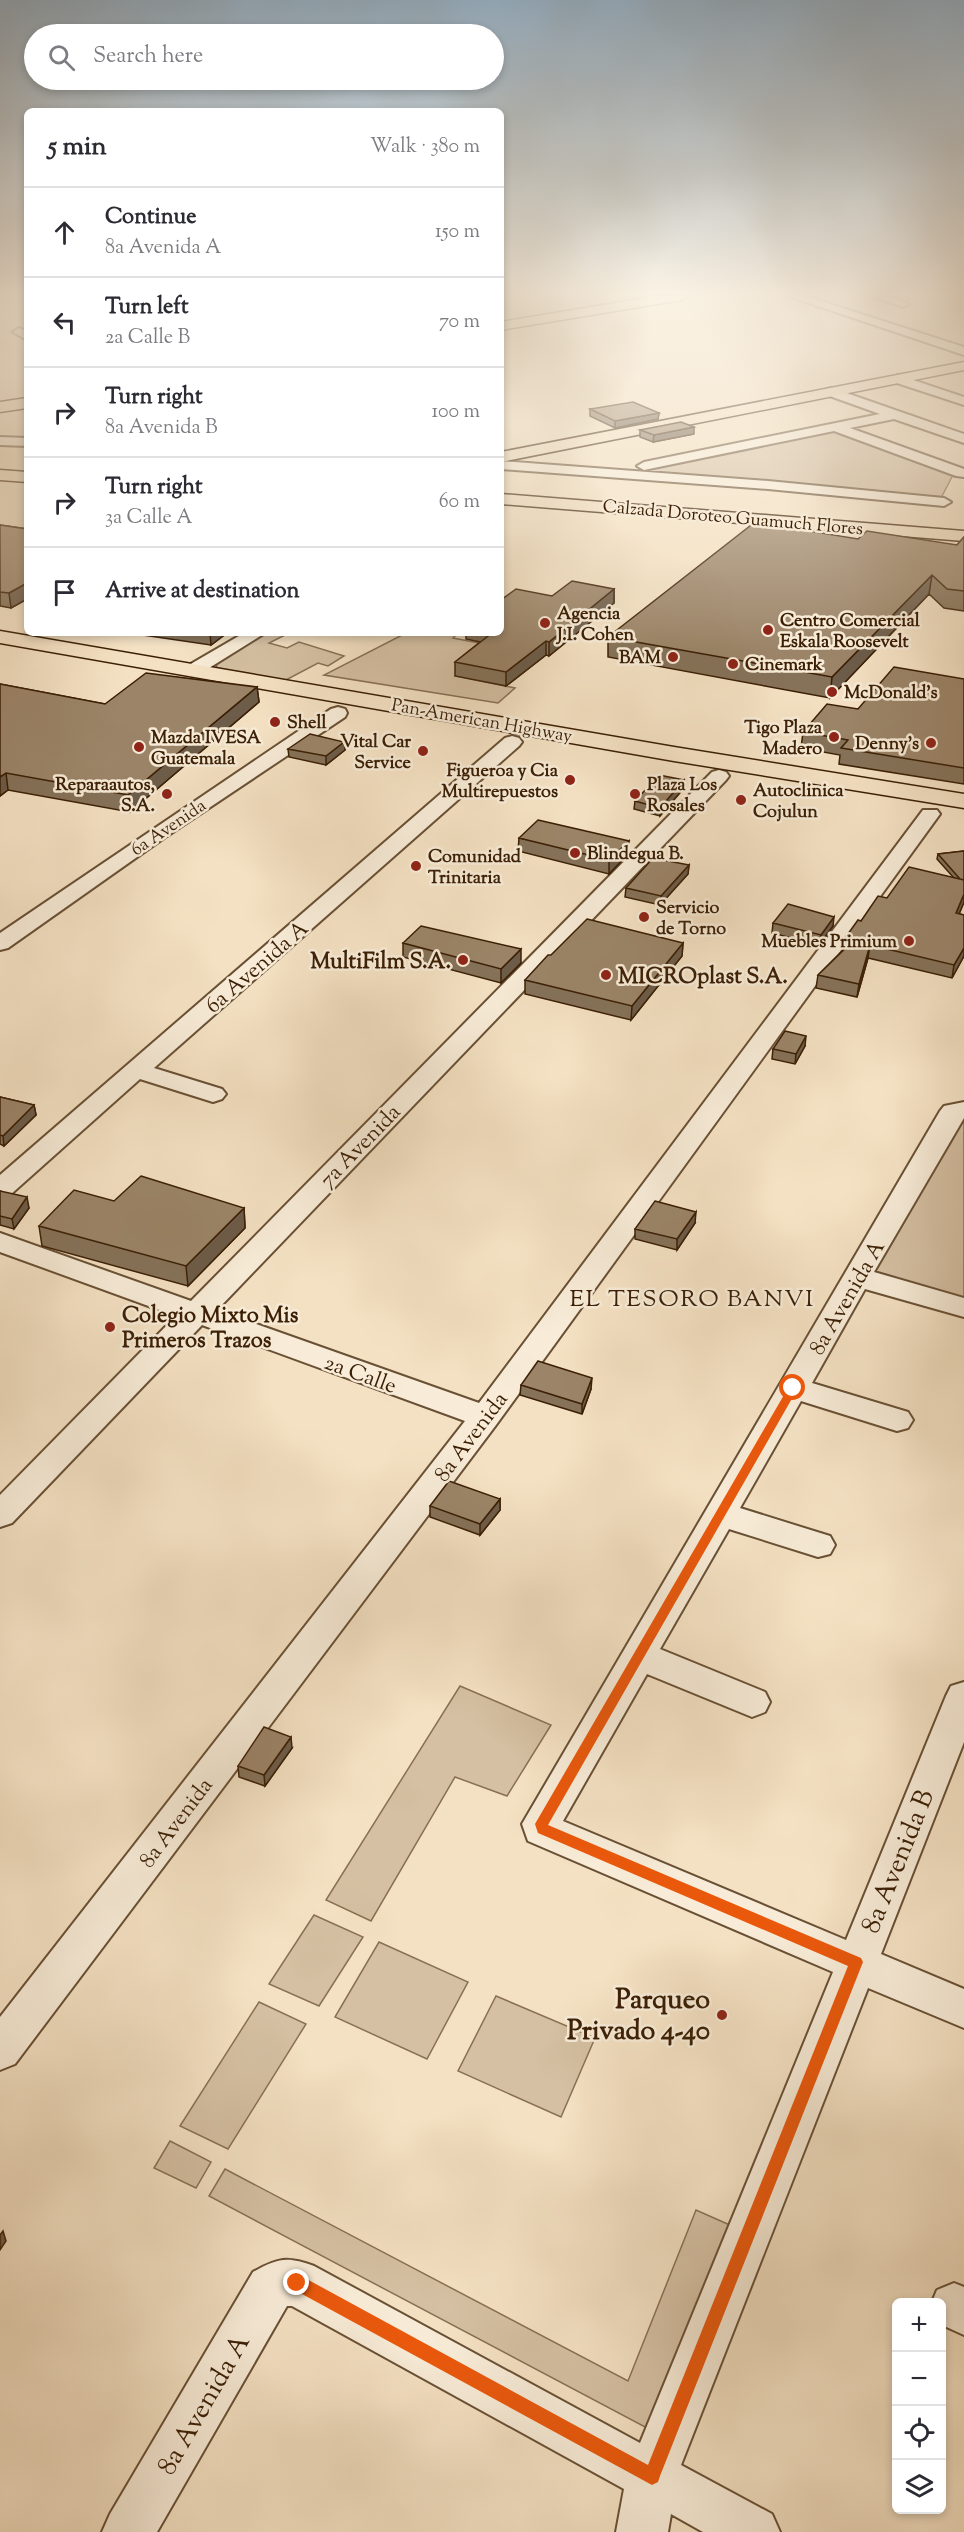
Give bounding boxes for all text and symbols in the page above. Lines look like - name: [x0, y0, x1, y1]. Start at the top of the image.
- search box: [24, 24, 504, 90]
- icon: search: [45, 41, 78, 74]
- text: Search here: [93, 41, 203, 73]
- text: 5 min: [48, 129, 107, 166]
- text: Walk · 380 m: [370, 133, 480, 162]
- text: Continue: [105, 202, 196, 234]
- icon: ahead: [48, 216, 81, 249]
- text: 150 m: [435, 218, 480, 247]
- text: 8a Avenida A: [105, 234, 221, 263]
- text: Turn left: [105, 292, 188, 324]
- icon: left: [48, 306, 81, 339]
- text: 70 m: [439, 308, 480, 337]
- text: 2a Calle B: [105, 324, 190, 353]
- text: Turn right: [105, 382, 202, 414]
- icon: right: [48, 396, 81, 429]
- text: 100 m: [431, 398, 480, 427]
- text: 8a Avenida B: [105, 414, 218, 443]
- text: Turn right: [105, 472, 202, 504]
- icon: right: [48, 486, 81, 519]
- text: 60 m: [439, 488, 480, 517]
- street label: Calzada Doroteo Guamuch Flores: [602, 495, 864, 543]
- text: 3a Calle A: [105, 504, 192, 533]
- icon: arrive: [48, 576, 81, 609]
- text: Arrive at destination: [105, 576, 300, 608]
- place label: Agencia J.I. Cohen: [555, 602, 635, 649]
- place label: Centro Comercial Eskala Roosevelt: [780, 609, 921, 656]
- marker: Agencia J.I. Cohen: [538, 616, 552, 630]
- marker: Centro Comercial Eskala Roosevelt: [761, 623, 775, 637]
- place label: BAM: [619, 646, 661, 672]
- marker: BAM: [666, 650, 680, 664]
- place label: Cinemark: [745, 653, 823, 679]
- marker: Cinemark: [726, 657, 740, 671]
- place label: McDonald's: [844, 681, 938, 707]
- marker: McDonald's: [825, 685, 839, 699]
- street label: Pan-American Highway: [389, 693, 574, 751]
- place label: Shell: [287, 711, 327, 737]
- marker: Shell: [268, 715, 282, 729]
- place label: Tigo Plaza Madero: [744, 716, 823, 763]
- place label: Mazda IVESA Guatemala: [151, 726, 261, 773]
- place label: Vital Car Service: [340, 730, 412, 777]
- marker: Tigo Plaza Madero: [827, 730, 841, 744]
- place label: Denny's: [855, 732, 919, 758]
- marker: Denny's: [924, 736, 938, 750]
- marker: Mazda IVESA Guatemala: [132, 740, 146, 754]
- marker: Vital Car Service: [416, 744, 430, 758]
- place label: Figueroa y Cia Multirepuestos: [441, 759, 559, 806]
- place label: Reparaautos, S.A.: [55, 773, 155, 820]
- marker: Figueroa y Cia Multirepuestos: [563, 773, 577, 787]
- place label: Plaza Los Rosales: [647, 773, 717, 820]
- place label: Autoclinica Cojulun: [753, 779, 844, 826]
- marker: Reparaautos, S.A.: [160, 787, 174, 801]
- marker: Plaza Los Rosales: [628, 787, 642, 801]
- marker: Autoclinica Cojulun: [734, 793, 748, 807]
- street label: 6a Avenida: [126, 794, 212, 864]
- place label: Blindegua B.: [587, 842, 684, 868]
- place label: Comunidad Trinitaria: [428, 845, 522, 892]
- marker: Blindegua B.: [568, 846, 582, 860]
- marker: Comunidad Trinitaria: [409, 859, 423, 873]
- place label: Servicio de Torno: [656, 896, 726, 943]
- marker: Servicio de Torno: [637, 910, 651, 924]
- street label: 6a Avenida A: [199, 914, 317, 1022]
- place label: Muebles Primium: [761, 930, 897, 956]
- marker: Muebles Primium: [902, 934, 916, 948]
- place label: MultiFilm S.A.: [310, 947, 451, 979]
- marker: MultiFilm S.A.: [456, 953, 470, 967]
- place label: MICROplast S.A.: [618, 962, 788, 994]
- marker: MICROplast S.A.: [599, 968, 613, 982]
- street label: 7a Avenida: [313, 1098, 409, 1196]
- street label: 8a Avenida A: [803, 1235, 894, 1362]
- district label: EL TESORO BANVI: [569, 1283, 815, 1317]
- place label: Colegio Mixto Mis Primeros Trazos: [122, 1301, 299, 1358]
- marker: Colegio Mixto Mis Primeros Trazos: [103, 1320, 117, 1334]
- street label: 2a Calle: [319, 1348, 401, 1404]
- route start: [779, 1374, 805, 1400]
- street label: 8a Avenida: [428, 1386, 517, 1490]
- street label: 8a Avenida: [133, 1772, 222, 1876]
- street label: 8a Avenida B: [853, 1784, 946, 1940]
- place label: Parqueo Privado 4-40: [567, 1982, 710, 2052]
- marker: Parqueo Privado 4-40: [715, 2008, 729, 2022]
- route end: [283, 2269, 309, 2295]
- map controls: [892, 2298, 946, 2514]
- button: +: [892, 2298, 946, 2352]
- street label: 8a Avenida A: [149, 2327, 261, 2483]
- button: −: [892, 2352, 946, 2406]
- button: locate: [892, 2406, 946, 2460]
- button: layers: [892, 2460, 946, 2514]

